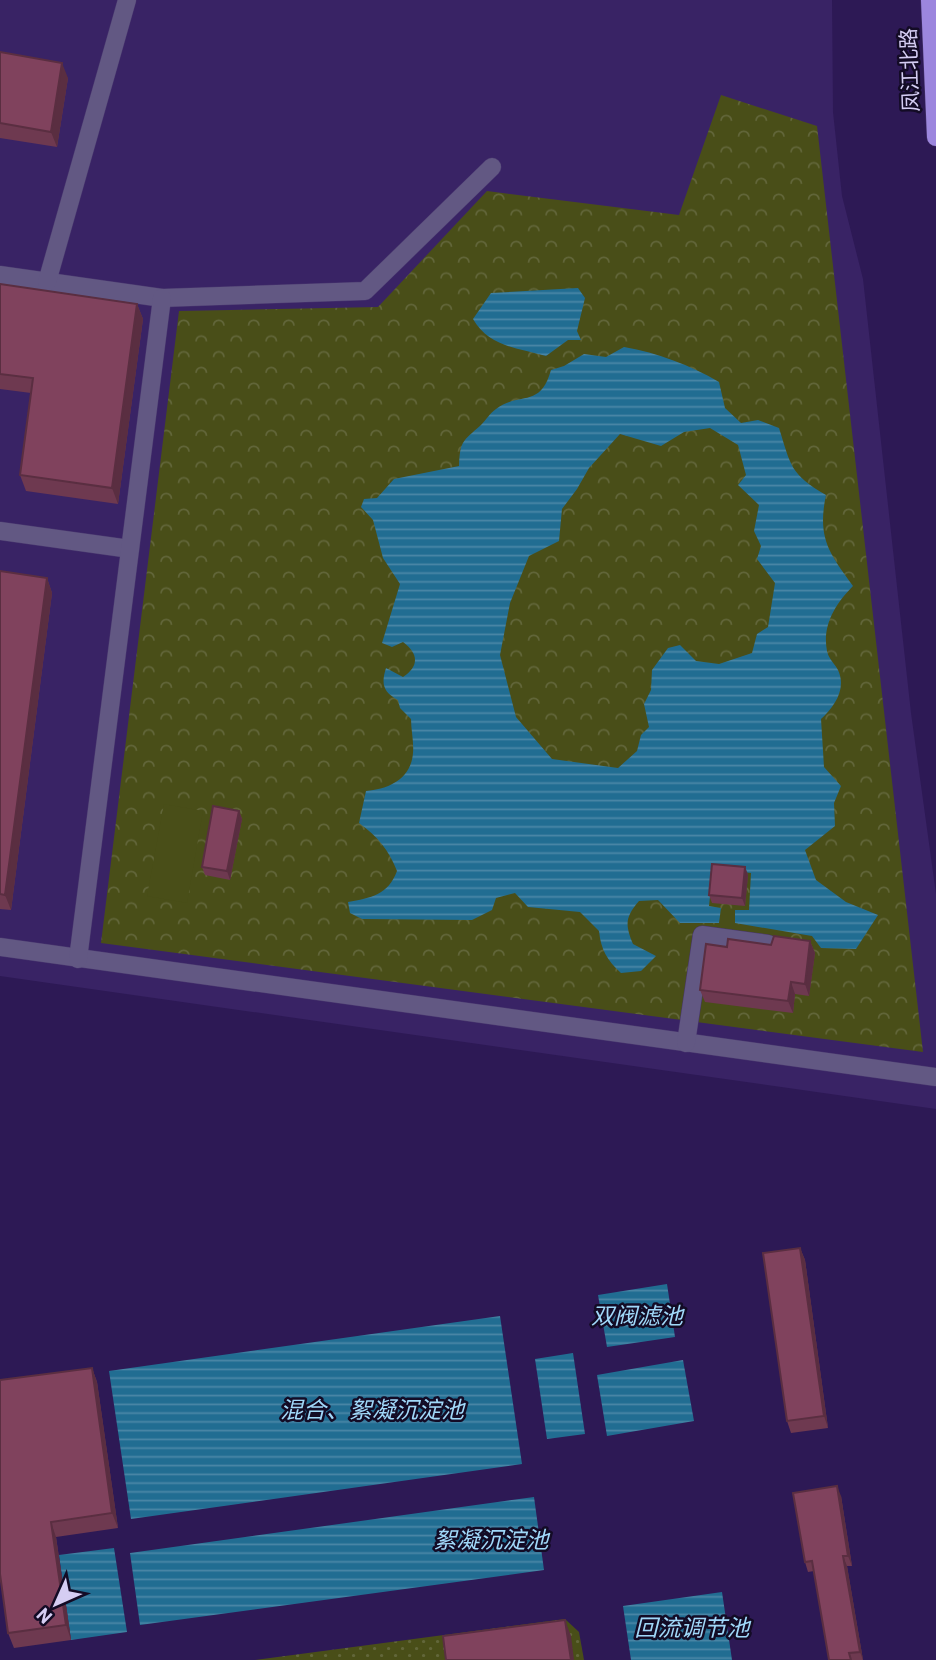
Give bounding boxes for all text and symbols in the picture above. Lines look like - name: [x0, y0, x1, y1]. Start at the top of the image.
- street label: 凤江北路: [895, 28, 922, 112]
- water label: 双阀滤池: [591, 1301, 685, 1329]
- water label: 混合、絮凝沉淀池: [280, 1395, 466, 1423]
- water label: 絮凝沉淀池: [434, 1525, 551, 1553]
- north arrow: [21, 1569, 91, 1639]
- text: N: [31, 1604, 56, 1629]
- water label: 回流调节池: [635, 1613, 752, 1641]

